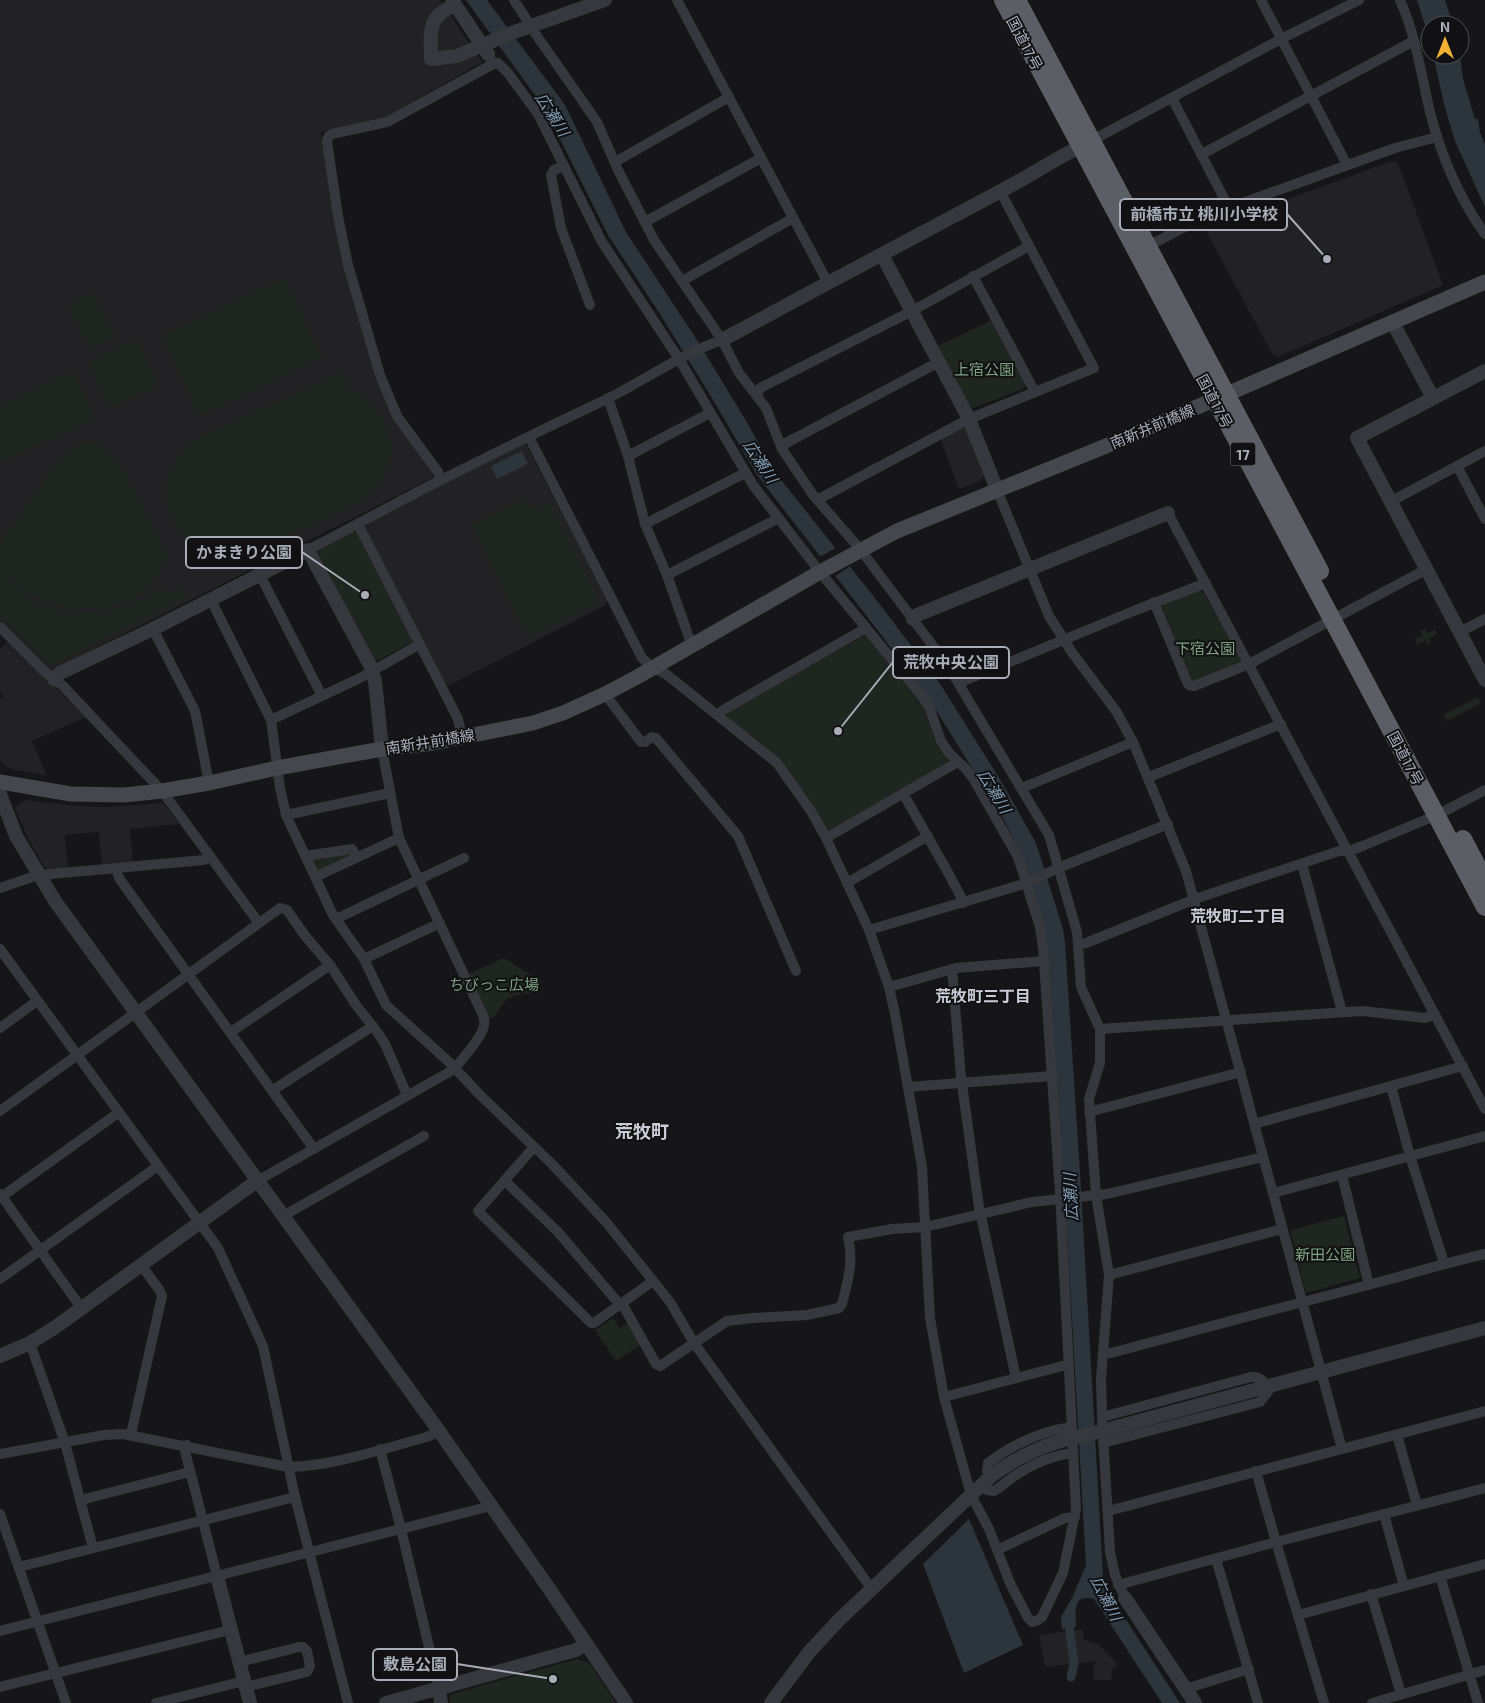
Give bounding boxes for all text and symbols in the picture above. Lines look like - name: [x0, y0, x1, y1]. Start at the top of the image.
- street label: 国道17号: [1003, 13, 1047, 73]
- north arrow: [1420, 15, 1470, 65]
- text: N: [1440, 18, 1450, 35]
- water label: 広瀬川: [532, 89, 575, 141]
- callout: 前橋市立 桃川小学校: [1120, 199, 1287, 230]
- text: 前橋市立 桃川小学校: [1130, 204, 1278, 223]
- park label: 上宿公園: [954, 360, 1014, 378]
- street label: 国道17号: [1193, 371, 1237, 431]
- street label: 南新井前橋線: [1107, 400, 1197, 452]
- water label: 広瀬川: [740, 436, 783, 488]
- road number: 17: [1230, 442, 1256, 466]
- callout: かまきり公園: [186, 537, 302, 568]
- text: かまきり公園: [196, 542, 292, 561]
- park label: 下宿公園: [1175, 639, 1235, 657]
- callout: 荒牧中央公園: [893, 647, 1009, 678]
- text: 荒牧中央公園: [903, 652, 999, 671]
- street label: 南新井前橋線: [384, 725, 476, 757]
- street label: 国道17号: [1384, 728, 1428, 788]
- water label: 広瀬川: [974, 766, 1017, 818]
- district label: 荒牧町二丁目: [1190, 906, 1286, 925]
- park label: ちびっこ広場: [449, 975, 539, 993]
- district label: 荒牧町三丁目: [935, 986, 1031, 1005]
- district label: 荒牧町: [615, 1120, 669, 1142]
- water label: 広瀬川: [1059, 1171, 1081, 1221]
- park label: 新田公園: [1295, 1245, 1355, 1263]
- water label: 広瀬川: [1088, 1572, 1127, 1625]
- callout: 敷島公園: [373, 1649, 457, 1680]
- text: 敷島公園: [383, 1654, 447, 1673]

